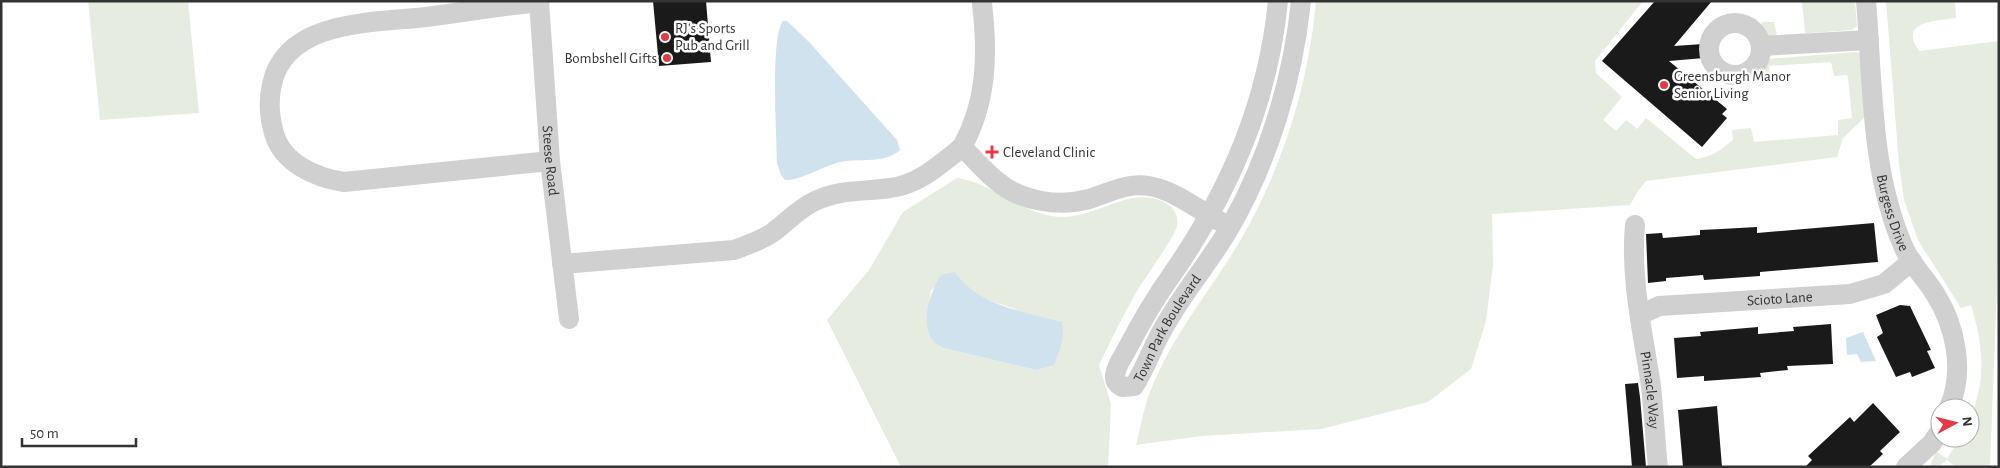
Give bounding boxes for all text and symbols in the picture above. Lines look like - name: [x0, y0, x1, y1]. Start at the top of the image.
- place label: RJ's Sports Pub and Grill: [675, 21, 750, 53]
- marker: RJ's Sports Pub and Grill: [659, 31, 671, 43]
- place label: Bombshell Gifts: [564, 51, 657, 66]
- marker: Bombshell Gifts: [661, 52, 673, 64]
- place label: Greensburgh Manor Senior Living: [1674, 69, 1791, 101]
- marker: Greensburgh Manor Senior Living: [1658, 79, 1670, 91]
- street label: Steese Road: [540, 125, 561, 197]
- marker: Cleveland Clinic: [985, 145, 999, 159]
- place label: Cleveland Clinic: [1003, 145, 1095, 160]
- street label: Burgess Drive: [1874, 173, 1911, 254]
- street label: Town Park Boulevard: [1131, 272, 1204, 385]
- street label: Scioto Lane: [1747, 289, 1813, 308]
- street label: Pinnacle Way: [1637, 350, 1662, 430]
- north arrow: [1930, 398, 1980, 448]
- scale bar: [22, 416, 136, 448]
- text: N: [1959, 416, 1974, 427]
- text: 50 m: [30, 426, 59, 441]

